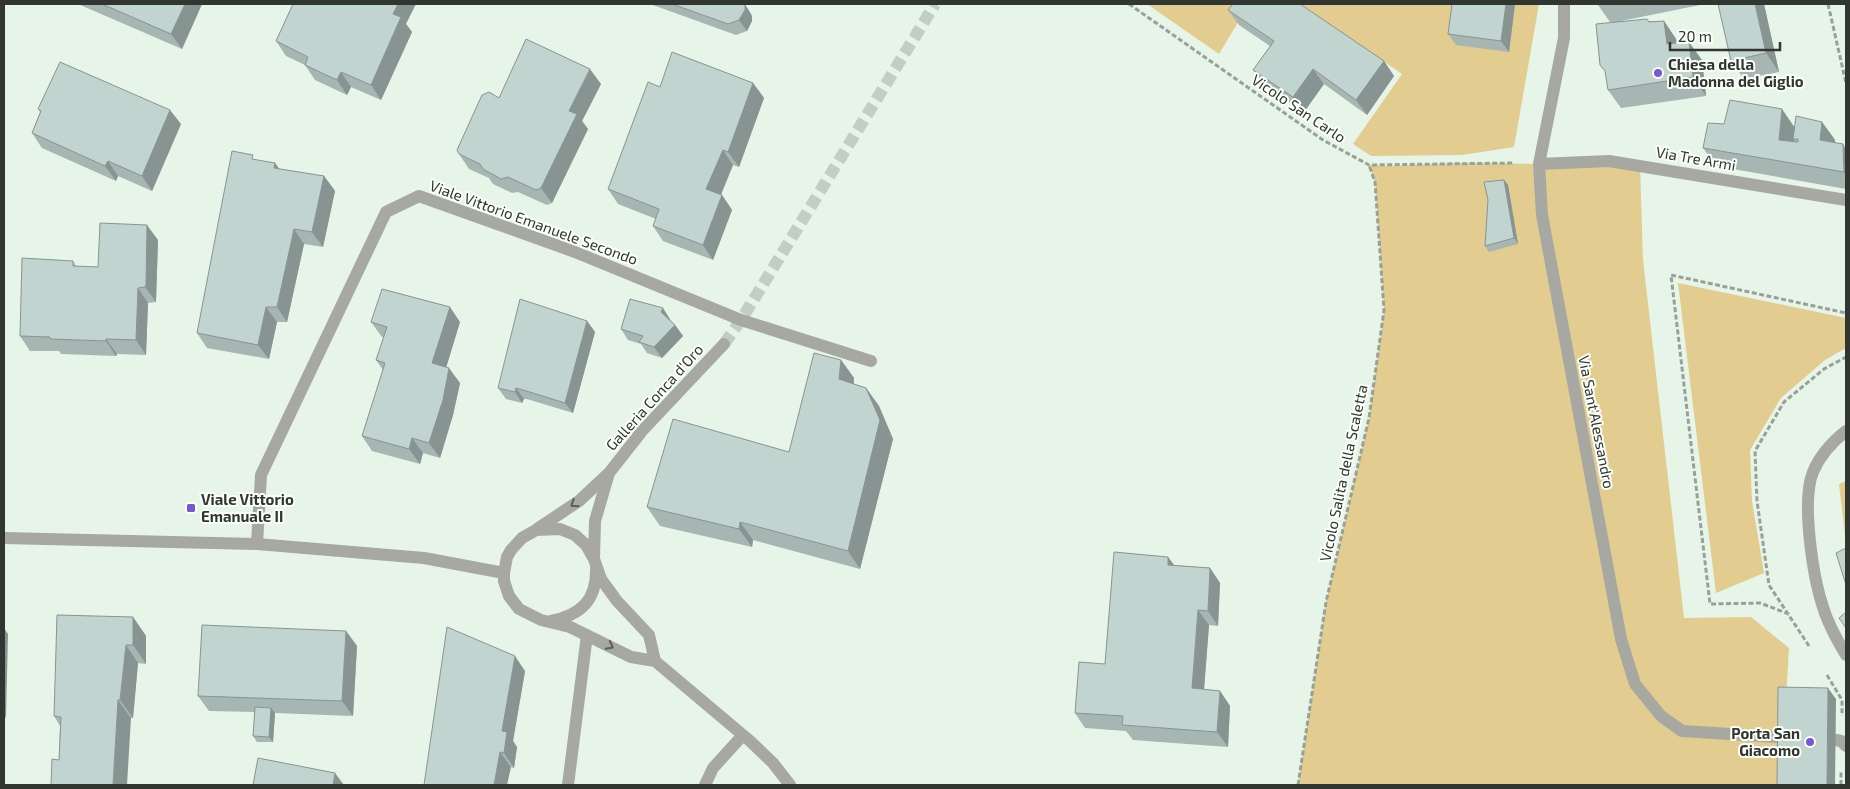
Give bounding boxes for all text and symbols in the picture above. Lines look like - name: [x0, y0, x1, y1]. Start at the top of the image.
- scale bar: [1670, 20, 1780, 52]
- text: 20 m: [1678, 27, 1712, 45]
- place label: Chiesa della Madonna del Giglio: [1668, 55, 1804, 90]
- marker: Chiesa della Madonna del Giglio: [1652, 67, 1664, 79]
- street label: Vicolo San Carlo: [1249, 70, 1349, 146]
- street label: Via Tre Armi: [1655, 142, 1737, 174]
- street label: Viale Vittorio Emanuele Secondo: [428, 176, 640, 268]
- street label: Galleria Conca d'Oro: [602, 340, 706, 454]
- street label: Via Sant'Alessandro: [1575, 354, 1619, 490]
- street label: Vicolo Salita della Scaletta: [1315, 383, 1371, 563]
- place label: Viale Vittorio Emanuale II: [201, 490, 294, 525]
- one-way arrow: [570, 498, 580, 507]
- marker: Viale Vittorio Emanuale II: [185, 502, 197, 514]
- one-way arrow: [605, 640, 614, 650]
- place label: Porta San Giacomo: [1731, 724, 1800, 759]
- marker: Porta San Giacomo: [1804, 736, 1816, 748]

